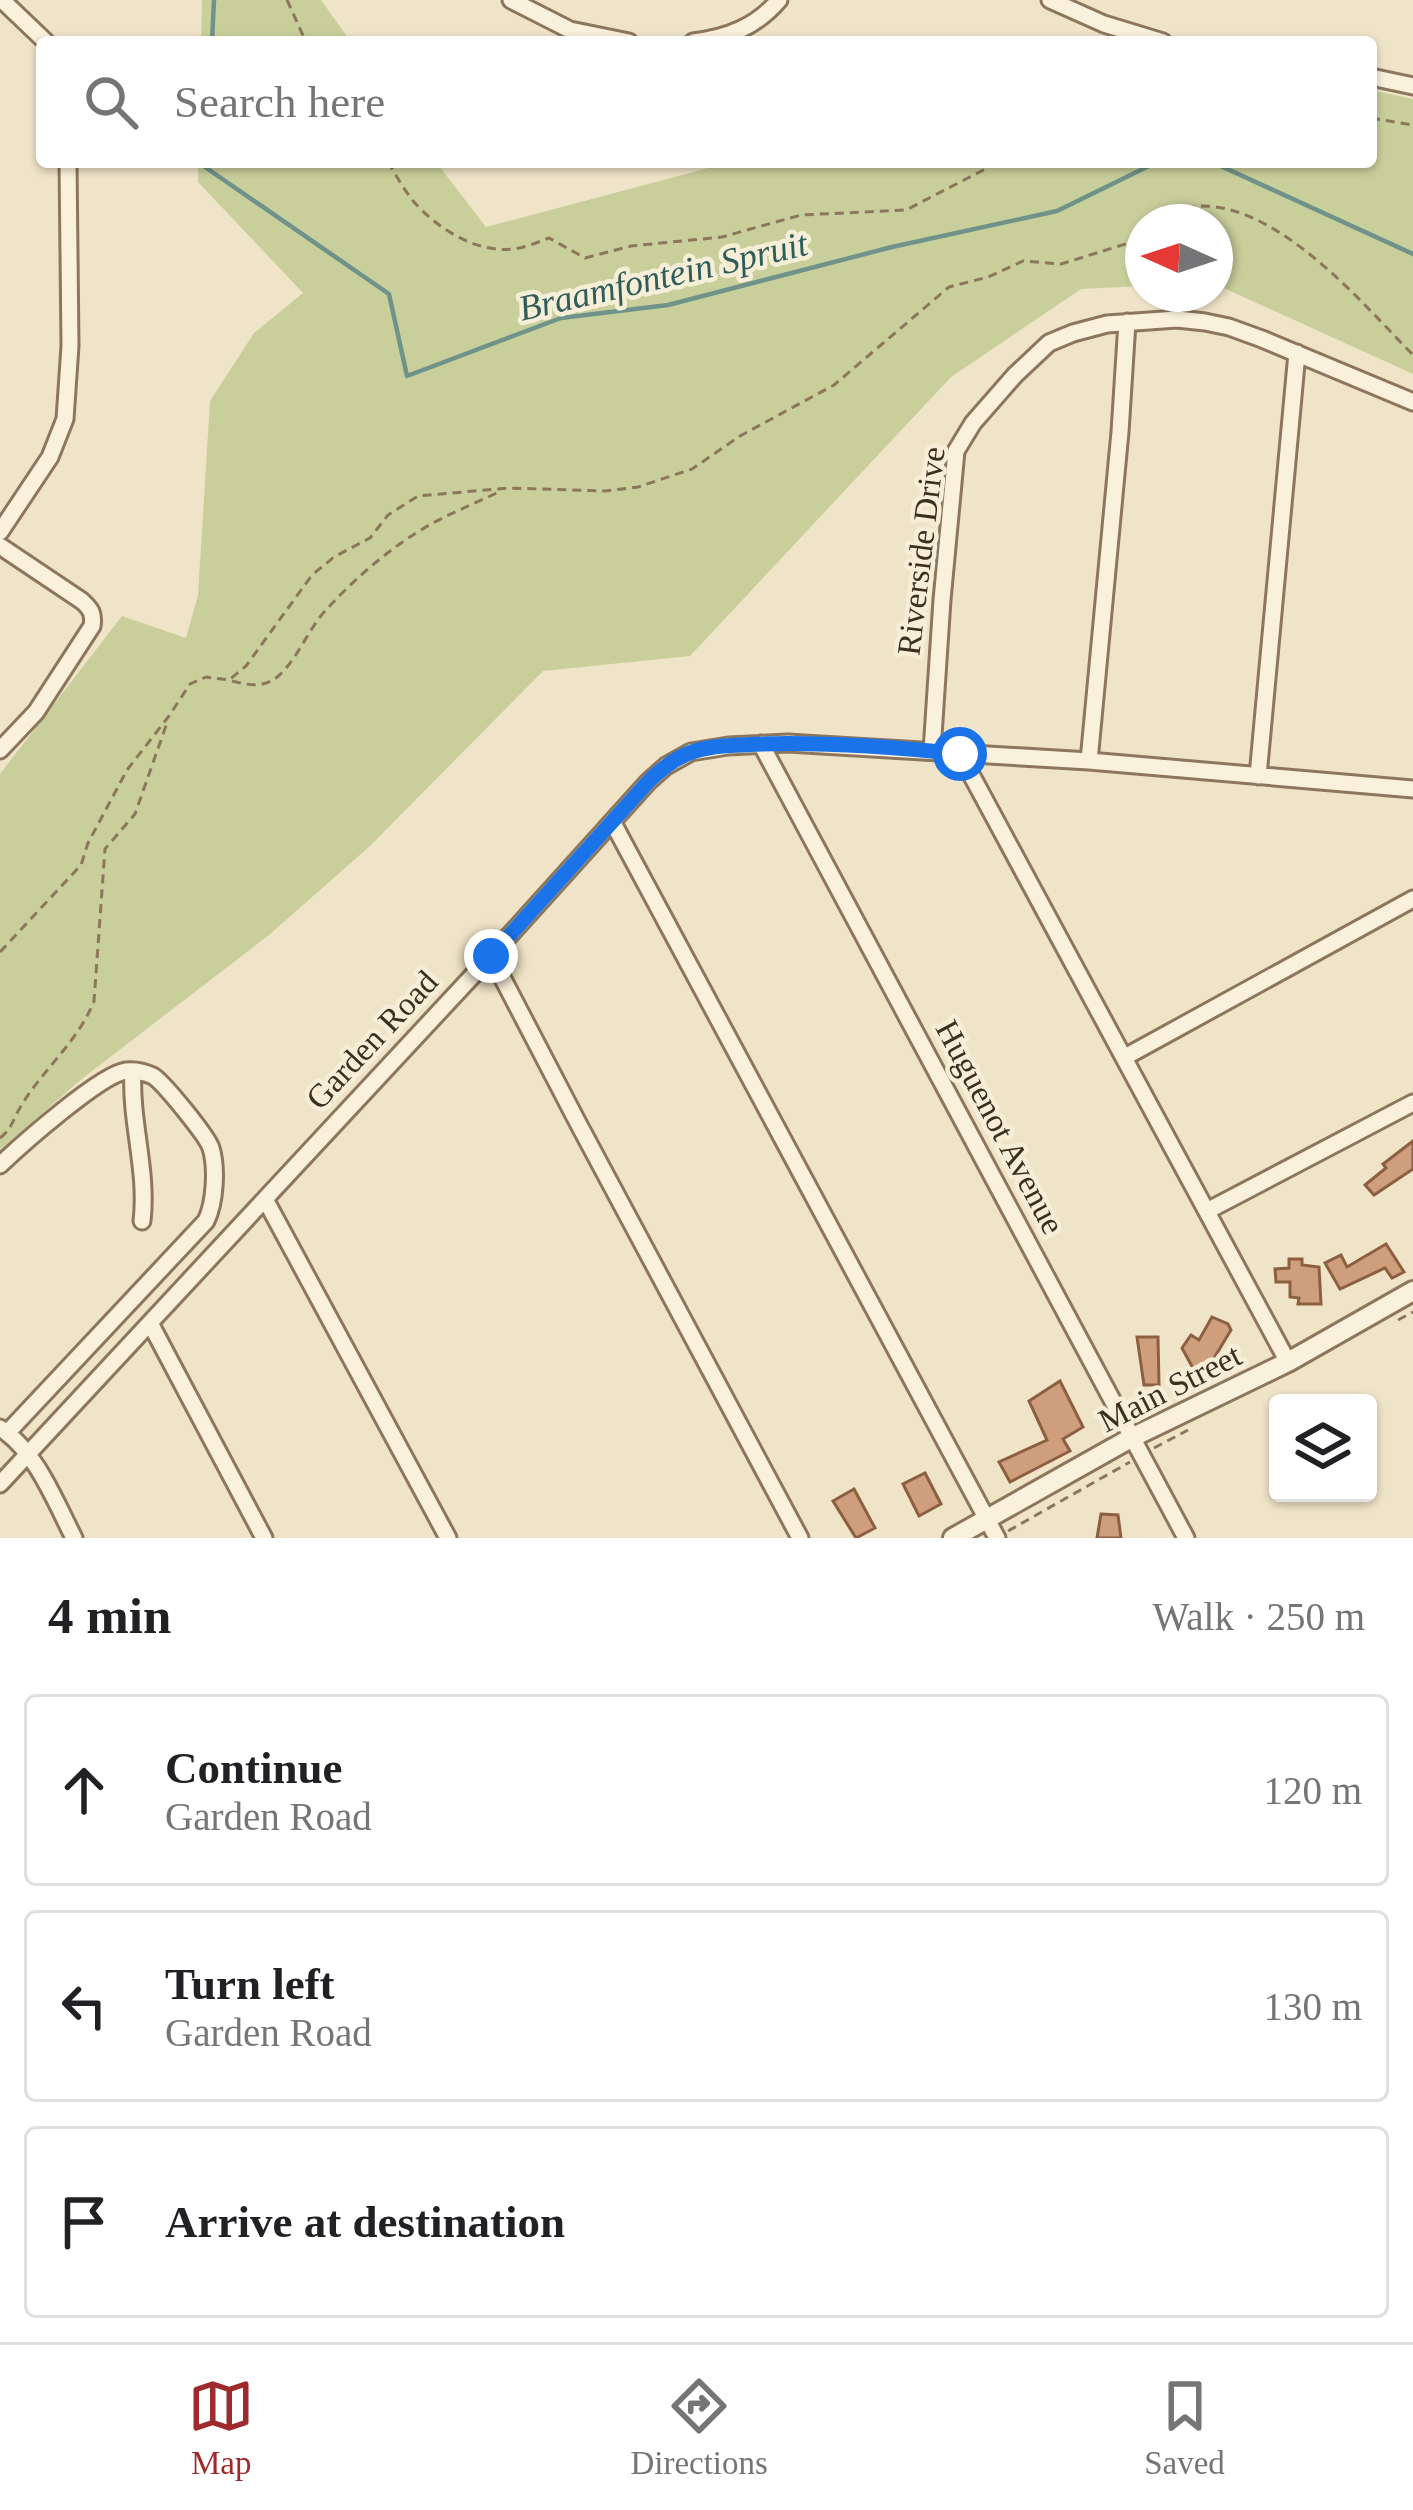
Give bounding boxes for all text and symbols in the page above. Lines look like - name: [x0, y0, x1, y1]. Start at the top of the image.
- search box: [36, 36, 1377, 168]
- icon: search: [78, 69, 144, 135]
- text: Search here: [174, 77, 385, 127]
- north arrow: [1125, 204, 1233, 312]
- water label: Braamfontein Spruit: [515, 223, 812, 329]
- street label: Riverside Drive: [890, 445, 952, 657]
- route start: [933, 727, 987, 781]
- route end: [464, 929, 518, 983]
- street label: Garden Road: [299, 963, 445, 1116]
- street label: Huguenot Avenue: [929, 1014, 1071, 1240]
- street label: Main Street: [1093, 1337, 1247, 1439]
- map controls: [1269, 1394, 1377, 1502]
- button: layers: [1269, 1394, 1377, 1502]
- text: 4 min: [48, 1588, 171, 1644]
- text: Walk · 250 m: [1153, 1595, 1365, 1638]
- text: Continue: [165, 1743, 343, 1793]
- icon: ahead: [51, 1757, 117, 1823]
- text: 120 m: [1263, 1769, 1362, 1812]
- text: Garden Road: [165, 1795, 372, 1838]
- text: Turn left: [165, 1959, 335, 2009]
- icon: left: [51, 1973, 117, 2039]
- text: 130 m: [1263, 1985, 1362, 2028]
- text: Garden Road: [165, 2011, 372, 2054]
- icon: arrive: [51, 2189, 117, 2255]
- text: Arrive at destination: [165, 2197, 565, 2247]
- tab: Map: [188, 2373, 254, 2482]
- tab: Directions: [630, 2373, 768, 2482]
- tab: Saved: [1144, 2373, 1225, 2482]

